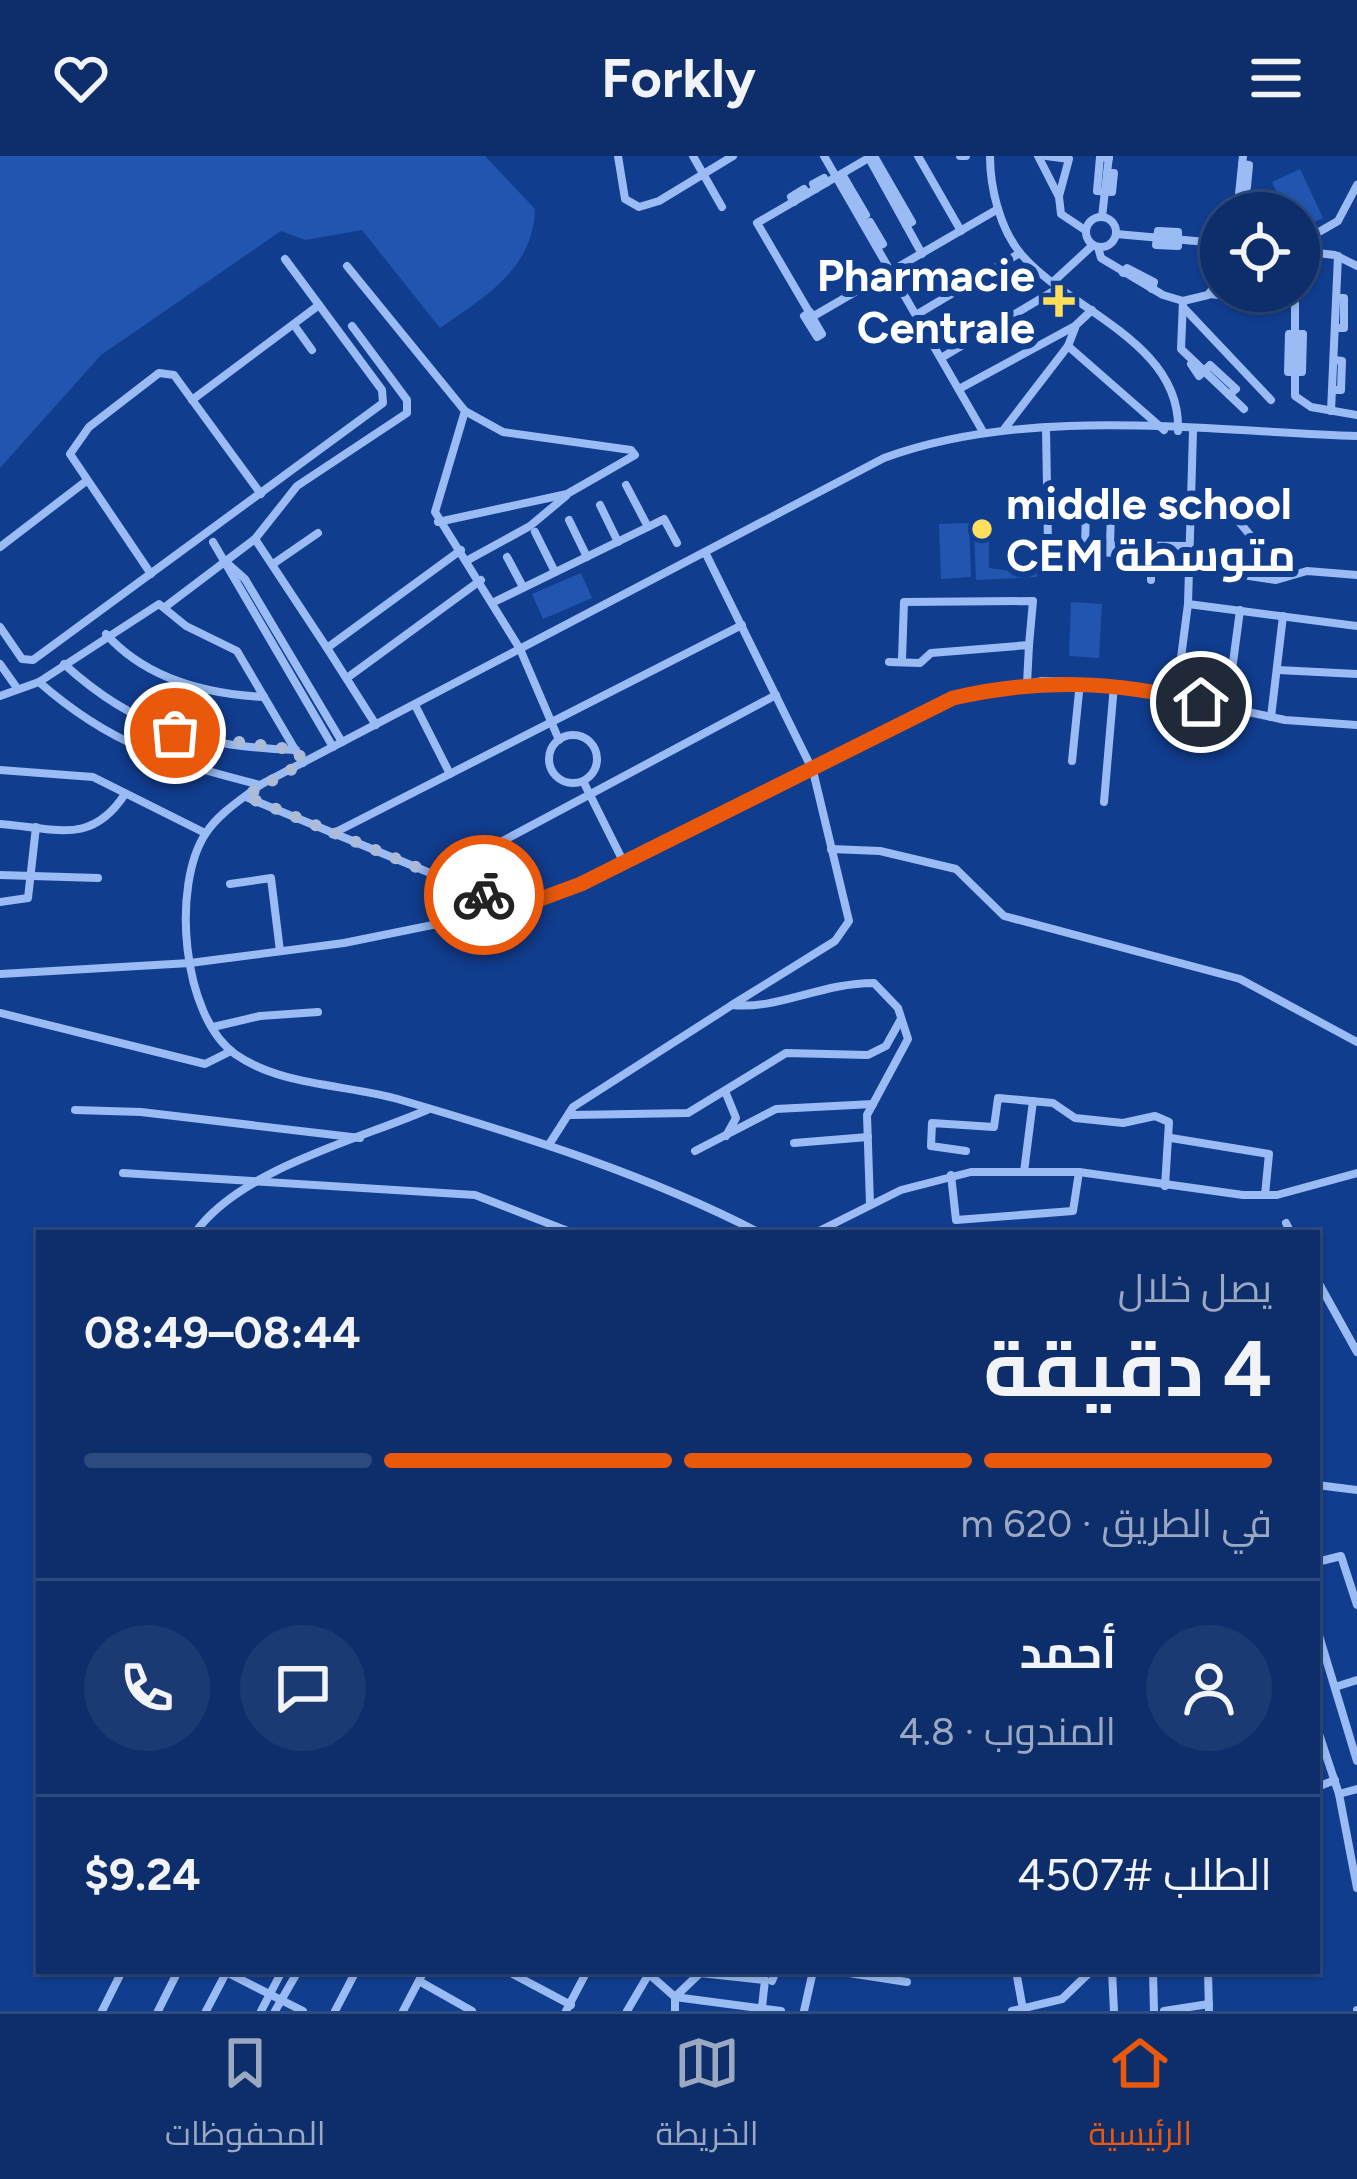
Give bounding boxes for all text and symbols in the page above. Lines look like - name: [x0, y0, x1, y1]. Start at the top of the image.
- icon: heart: [48, 45, 114, 111]
- icon: menu: [1243, 45, 1309, 111]
- text: Forkly: [601, 46, 756, 111]
- map controls: [1200, 192, 1320, 312]
- button: locate: [1200, 192, 1320, 312]
- place label: Pharmacie Centrale: [817, 248, 1035, 354]
- marker: Pharmacie Centrale: [1046, 288, 1072, 314]
- place label: middle school CEM متوسطة: [1006, 476, 1296, 583]
- marker: middle school CEM متوسطة: [969, 516, 995, 542]
- pin: [1150, 651, 1252, 753]
- icon: home: [1168, 669, 1234, 735]
- pin: [124, 682, 226, 784]
- icon: bag: [142, 700, 208, 766]
- courier: [424, 835, 544, 955]
- icon: bike: [451, 862, 517, 928]
- text: يصل خلال: [1118, 1265, 1272, 1312]
- text: 08:44–08:49: [84, 1305, 361, 1359]
- text: 4 دقيقة: [984, 1322, 1272, 1416]
- text: في الطريق · 620 m: [961, 1500, 1272, 1547]
- button: phone: [84, 1625, 210, 1751]
- button: chat: [240, 1625, 366, 1751]
- text: أحمد: [1020, 1625, 1116, 1679]
- button: person: [1146, 1625, 1272, 1751]
- text: المندوب · 4.8: [899, 1708, 1116, 1755]
- text: $9.24: [84, 1847, 201, 1901]
- text: الطلب #4507: [1017, 1847, 1272, 1901]
- tab: المحفوظات: [165, 2030, 326, 2164]
- tab: الخريطة: [656, 2030, 759, 2164]
- tab: الرئيسية: [1089, 2030, 1192, 2164]

